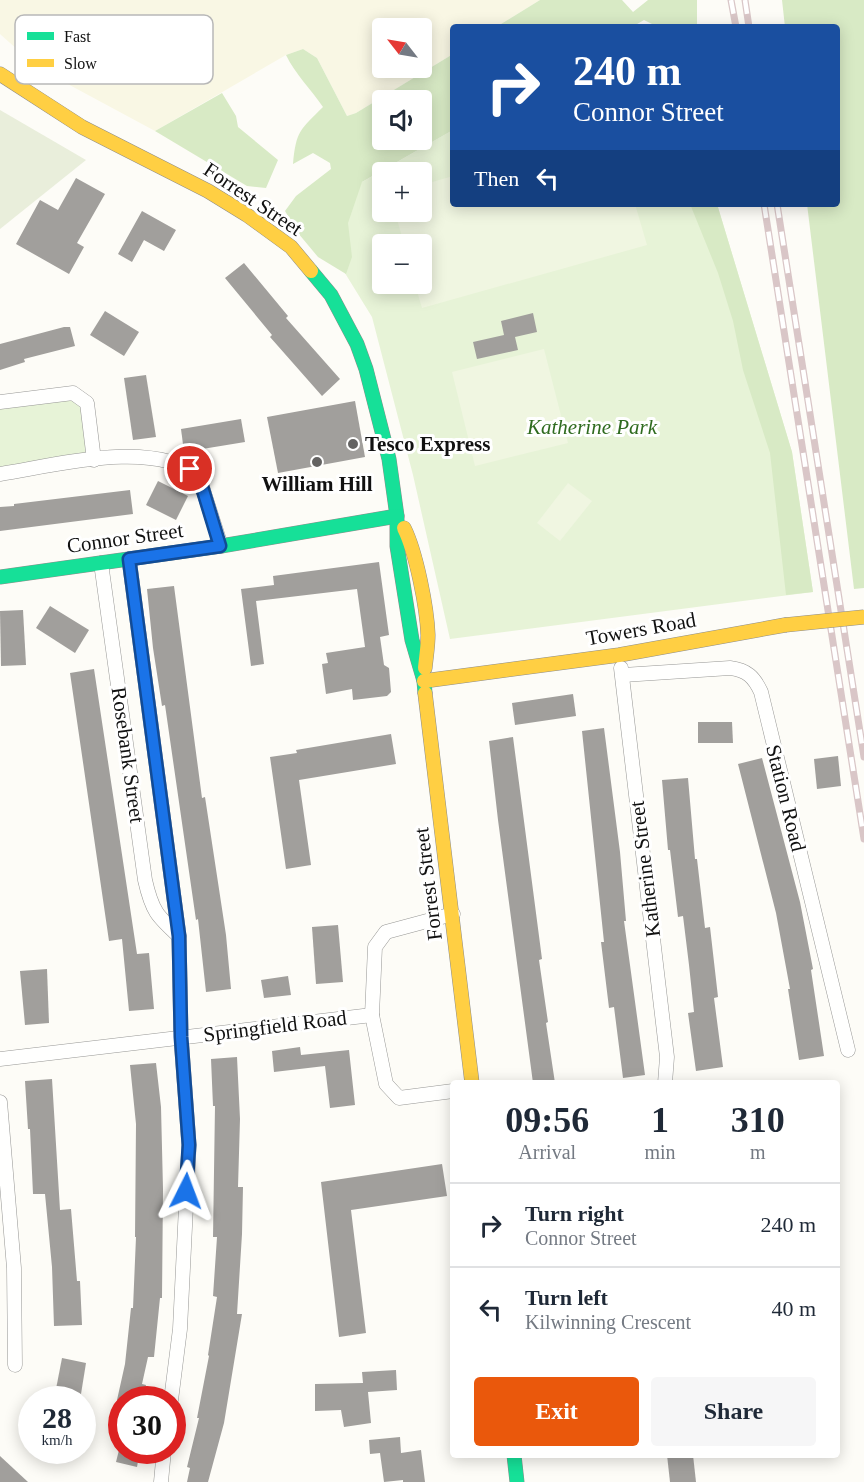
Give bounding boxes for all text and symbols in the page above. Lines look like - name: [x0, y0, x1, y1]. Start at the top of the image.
- legend: [15, 15, 213, 84]
- north arrow: [372, 18, 432, 78]
- map controls: [372, 18, 432, 294]
- text: Fast: [64, 28, 91, 45]
- icon: right: [474, 48, 552, 126]
- text: 240 m: [573, 48, 682, 94]
- text: Slow: [64, 55, 97, 72]
- button: sound: [372, 90, 432, 150]
- text: Connor Street: [573, 97, 724, 127]
- street label: Forrest Street: [199, 157, 307, 241]
- button: +: [372, 162, 432, 222]
- icon: left: [531, 162, 564, 195]
- text: Then: [474, 166, 519, 191]
- button: −: [372, 234, 432, 294]
- park label: Katherine Park: [526, 415, 658, 439]
- place label: Tesco Express: [365, 432, 490, 456]
- marker: Tesco Express: [346, 437, 360, 451]
- pin: [164, 443, 215, 494]
- icon: arrive: [173, 452, 206, 485]
- marker: William Hill: [310, 455, 324, 469]
- place label: William Hill: [261, 472, 373, 496]
- street label: Connor Street: [65, 518, 185, 558]
- street label: Towers Road: [584, 607, 698, 650]
- street label: Rosebank Street: [107, 685, 149, 825]
- street label: Station Road: [761, 742, 811, 854]
- street label: Katherine Street: [625, 799, 665, 938]
- street label: Forrest Street: [409, 826, 447, 942]
- street label: Springfield Road: [202, 1005, 348, 1047]
- text: 09:56: [505, 1100, 589, 1140]
- text: 1: [651, 1100, 669, 1140]
- text: 310: [731, 1100, 785, 1140]
- text: Arrival: [518, 1141, 576, 1163]
- text: min: [644, 1141, 676, 1163]
- text: m: [750, 1141, 766, 1163]
- position arrow: [154, 1159, 218, 1223]
- text: Turn right: [525, 1201, 624, 1226]
- icon: right: [474, 1209, 507, 1242]
- text: 240 m: [760, 1212, 816, 1237]
- text: Connor Street: [525, 1227, 637, 1249]
- text: Turn left: [525, 1285, 608, 1310]
- icon: left: [474, 1293, 507, 1326]
- text: 40 m: [771, 1296, 816, 1321]
- text: Kilwinning Crescent: [525, 1311, 691, 1333]
- button: Exit: [474, 1377, 639, 1446]
- button: Share: [651, 1377, 816, 1446]
- speed limit sign: 30: [108, 1386, 186, 1464]
- text: 28: [42, 1401, 72, 1434]
- text: km/h: [42, 1432, 72, 1448]

